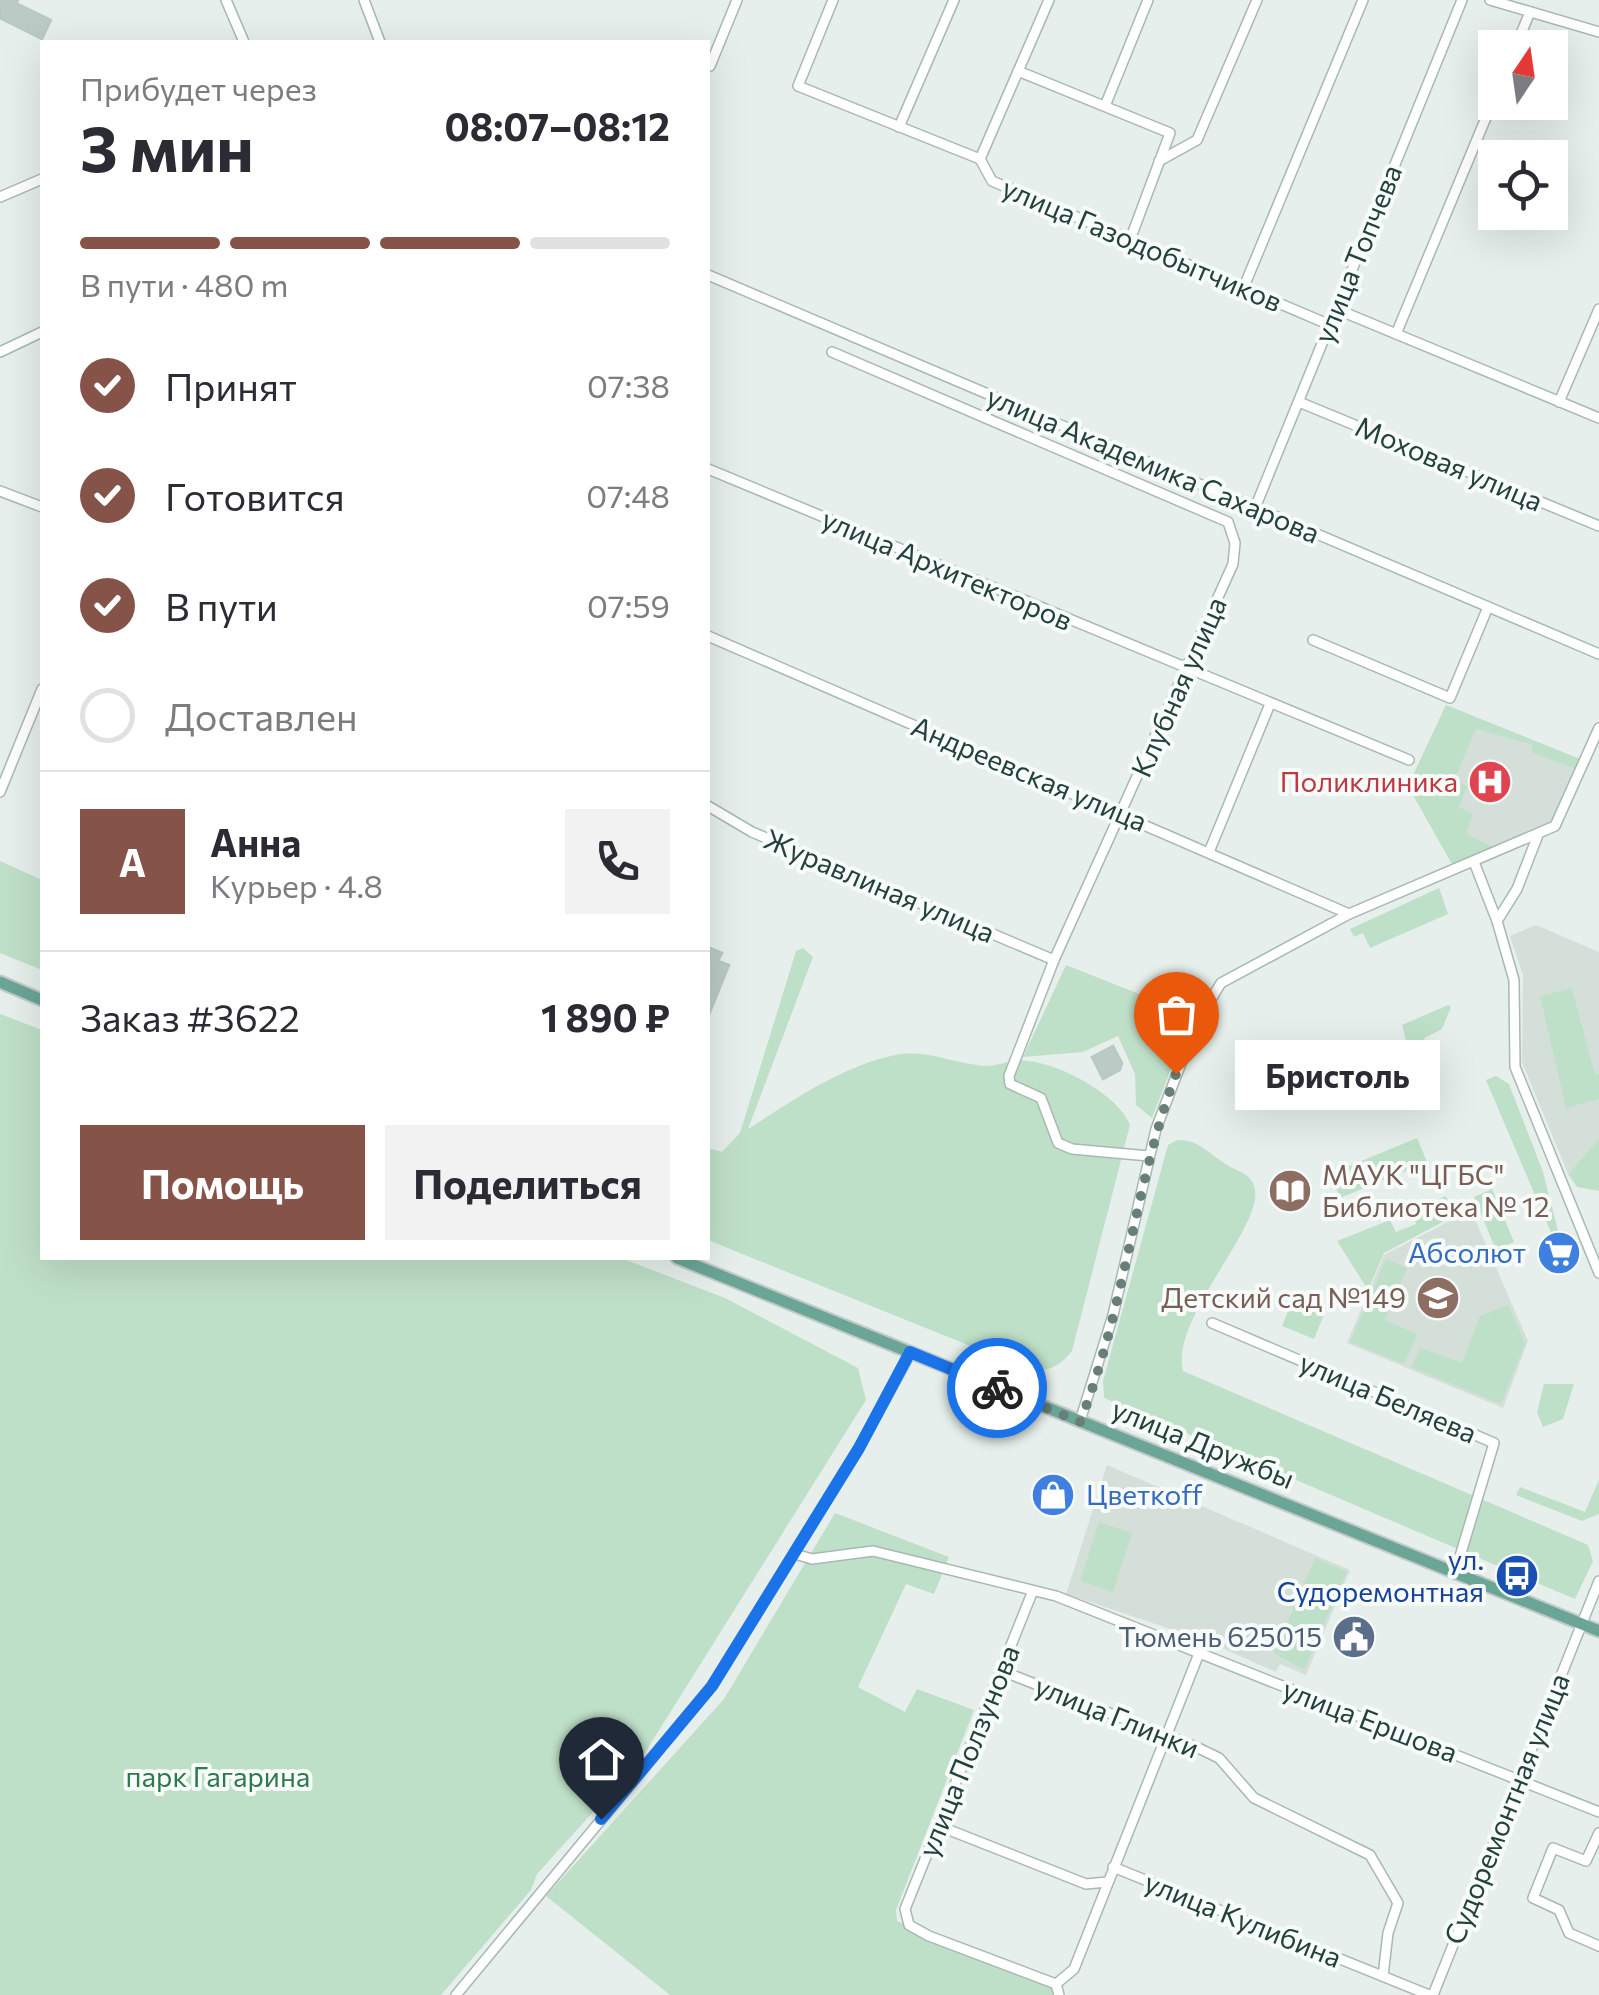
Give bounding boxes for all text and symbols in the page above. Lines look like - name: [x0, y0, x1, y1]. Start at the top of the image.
- north arrow: [1478, 30, 1568, 120]
- map controls: [1478, 30, 1568, 230]
- text: Прибудет через: [80, 68, 317, 108]
- text: 08:07–08:12: [444, 102, 670, 149]
- text: 3 мин: [80, 106, 254, 185]
- button: locate: [1478, 140, 1568, 230]
- street label: улица Топчева: [1306, 159, 1408, 348]
- street label: улица Газодобытчиков: [997, 170, 1287, 318]
- text: В пути · 480 m: [80, 264, 288, 304]
- icon: check: [80, 358, 135, 413]
- text: Принят: [165, 362, 297, 409]
- text: 07:38: [587, 365, 670, 405]
- street label: улица Академика Сахарова: [982, 378, 1325, 550]
- street label: Моховая улица: [1351, 408, 1548, 518]
- icon: check: [80, 468, 135, 523]
- text: Готовится: [165, 472, 345, 519]
- text: 07:48: [586, 475, 670, 515]
- street label: улица Архитекторов: [817, 501, 1078, 637]
- icon: check: [80, 578, 135, 633]
- text: В пути: [165, 582, 278, 629]
- text: 07:59: [587, 585, 670, 625]
- street label: Клубная улица: [1123, 591, 1233, 782]
- text: Доставлен: [165, 692, 358, 739]
- street label: Андреевская улица: [907, 708, 1152, 838]
- hospital icon: Поликлиника: [1467, 759, 1513, 805]
- place label: Поликлиника: [1280, 764, 1458, 798]
- button: phone: [565, 809, 670, 914]
- text: Анна: [210, 818, 301, 865]
- street label: Журавлиная улица: [759, 821, 1000, 949]
- text: А: [119, 838, 146, 885]
- text: Курьер · 4.8: [210, 865, 383, 905]
- pin: [1134, 972, 1219, 1075]
- icon: bag: [1149, 987, 1204, 1042]
- text: Заказ #3622: [80, 993, 300, 1040]
- text: 1 890 ₽: [541, 993, 670, 1040]
- callout: Бристоль: [1236, 1039, 1441, 1109]
- text: Бристоль: [1265, 1055, 1410, 1095]
- button: Помощь: [80, 1125, 365, 1240]
- button: Поделиться: [385, 1125, 670, 1240]
- place label: МАУК "ЦГБС" Библиотека № 12: [1322, 1157, 1549, 1223]
- library icon: МАУК "ЦГБС" Библиотека № 12: [1267, 1168, 1313, 1214]
- supermarket icon: Абсолют: [1536, 1230, 1582, 1276]
- place label: Абсолют: [1408, 1235, 1526, 1269]
- school or university icon: Детский сад №149: [1415, 1275, 1461, 1321]
- place label: Детский сад №149: [1161, 1280, 1406, 1314]
- courier: [947, 1338, 1047, 1438]
- street label: улица Беляева: [1295, 1344, 1482, 1450]
- icon: bike: [970, 1361, 1025, 1416]
- street label: улица Дружбы: [1107, 1391, 1300, 1495]
- shop icon: Цветкоff: [1030, 1472, 1076, 1518]
- place label: Цветкоff: [1086, 1477, 1203, 1511]
- place label: ул. Судоремонтная: [1277, 1542, 1484, 1608]
- bus stop icon: ул. Судоремонтная: [1494, 1553, 1540, 1599]
- public building icon: Тюмень 625015: [1331, 1614, 1377, 1660]
- place label: Тюмень 625015: [1118, 1619, 1322, 1653]
- street label: улица Ползунова: [910, 1640, 1026, 1862]
- street label: улица Глинки: [1030, 1668, 1205, 1764]
- street label: Судоремонтная улица: [1436, 1668, 1576, 1949]
- street label: улица Ершова: [1278, 1671, 1462, 1769]
- pin: [559, 1717, 644, 1820]
- icon: home: [574, 1732, 629, 1787]
- park label: парк Гагарина: [126, 1759, 310, 1793]
- street label: улица Кулибина: [1140, 1864, 1347, 1974]

